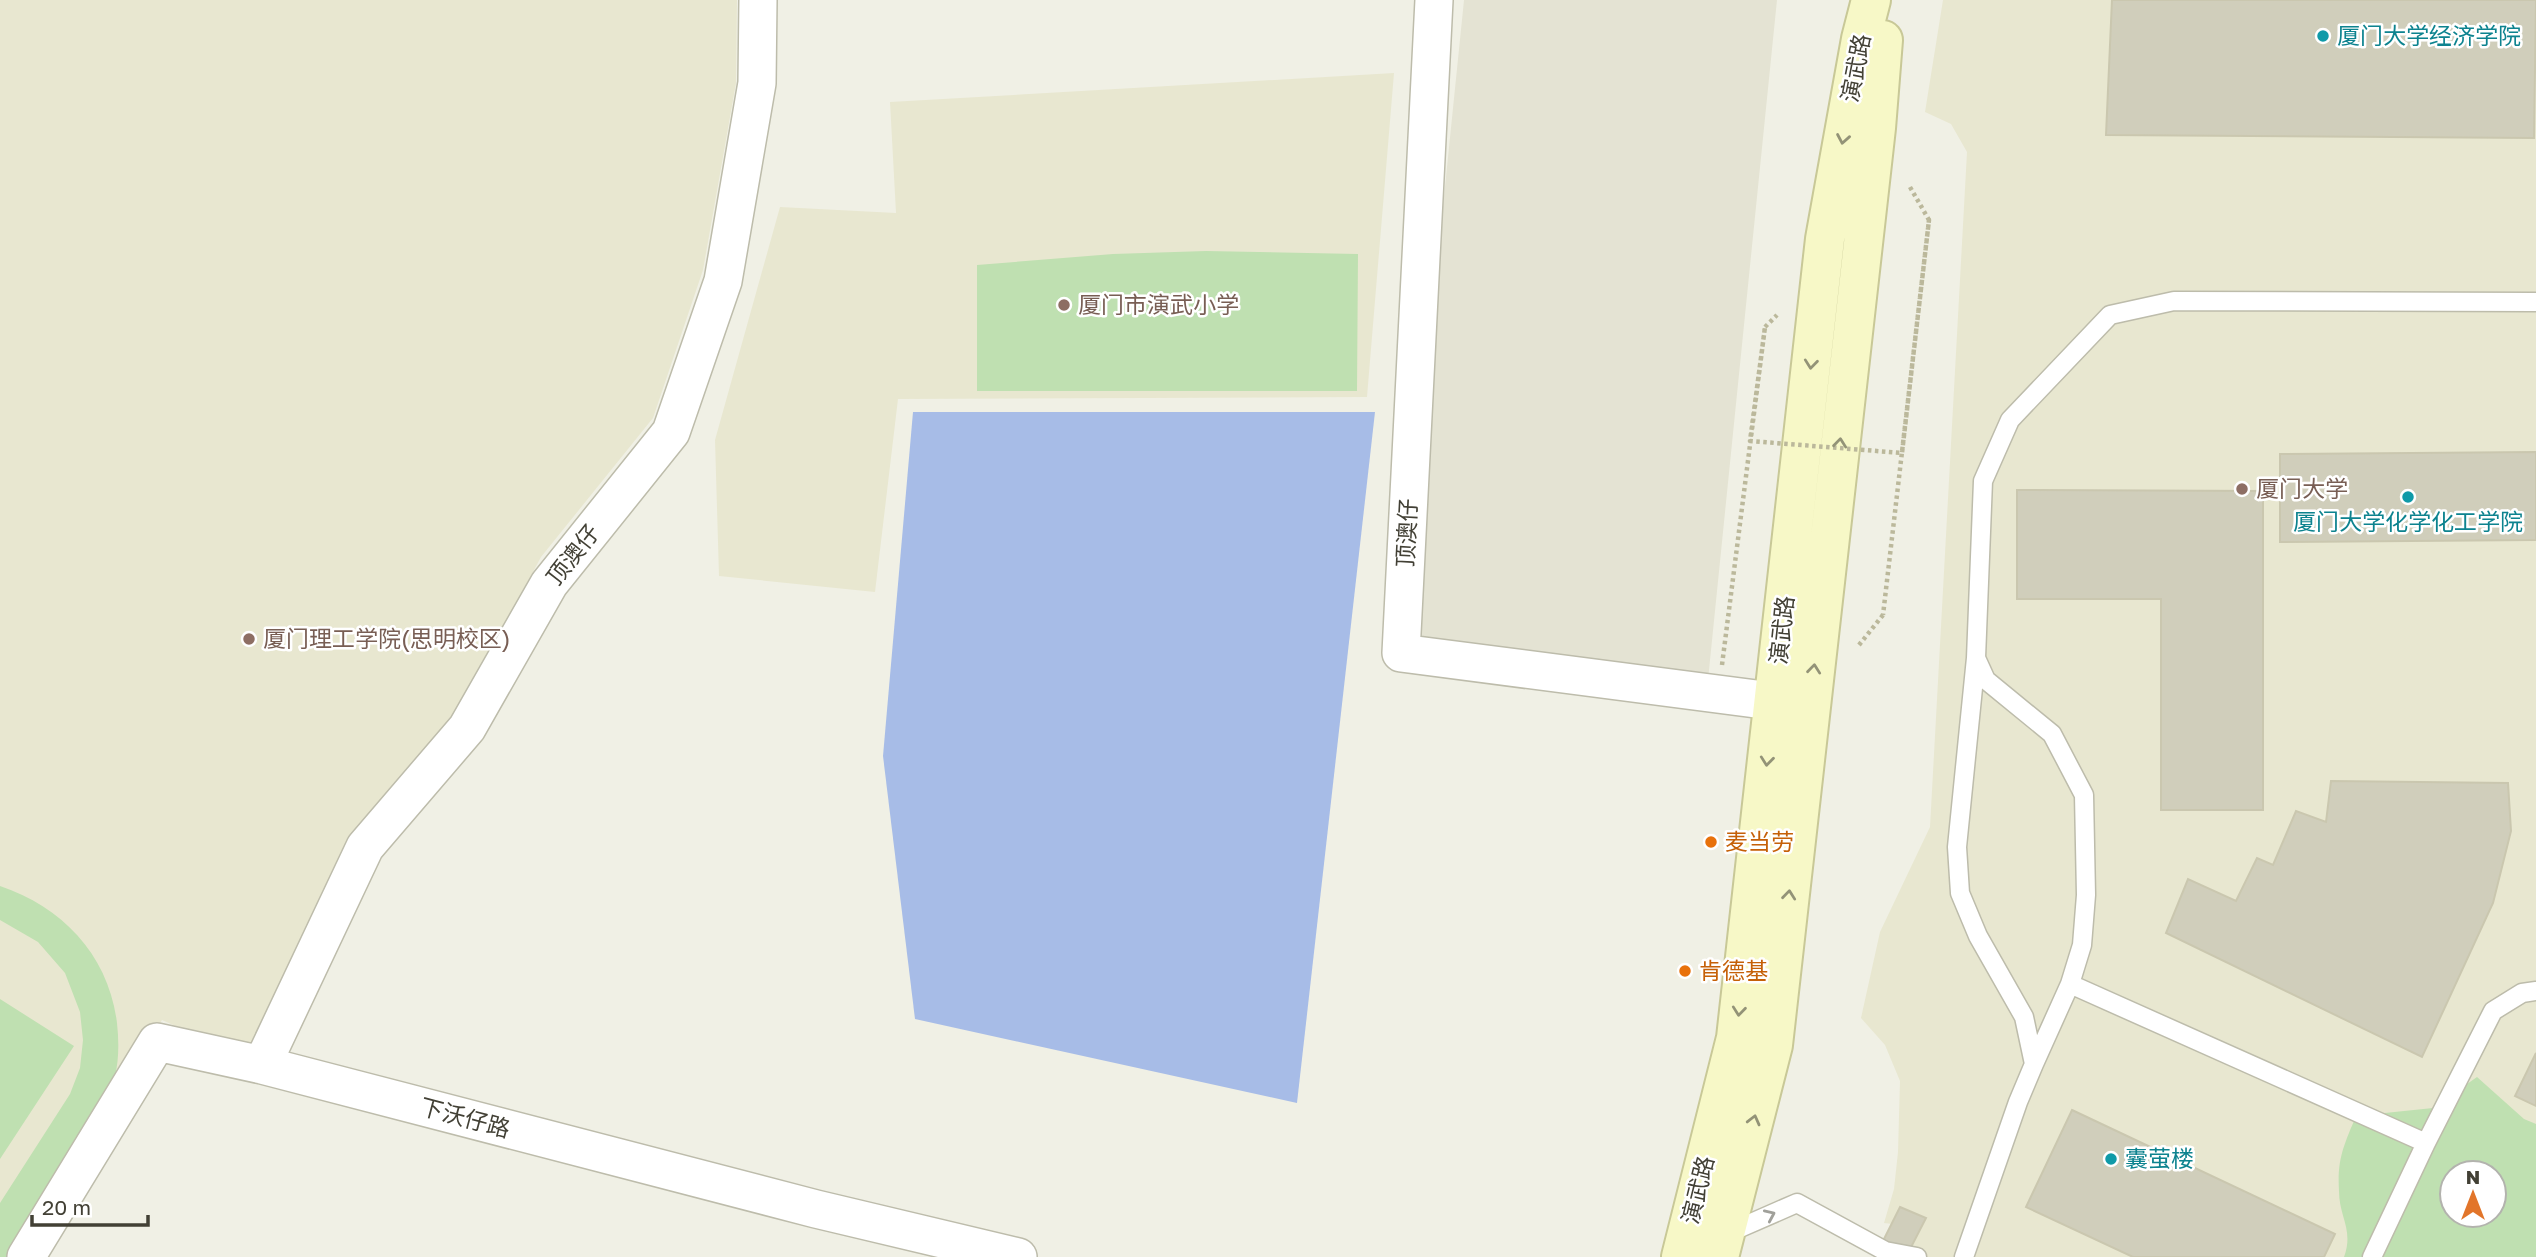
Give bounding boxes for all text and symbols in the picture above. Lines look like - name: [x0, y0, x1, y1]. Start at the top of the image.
- place label: 厦门大学经济学院: [2337, 21, 2521, 49]
- marker: 厦门大学经济学院: [2315, 28, 2331, 44]
- street label: 演武路: [1835, 31, 1875, 104]
- one-way arrow: [1836, 133, 1851, 145]
- place label: 厦门市演武小学: [1078, 290, 1239, 318]
- marker: 厦门市演武小学: [1056, 297, 1072, 313]
- one-way arrow: [1804, 359, 1819, 370]
- one-way arrow: [1832, 437, 1847, 449]
- place label: 厦门大学: [2256, 474, 2348, 502]
- marker: 厦门大学: [2234, 481, 2250, 497]
- marker: 厦门大学化学化工学院: [2400, 489, 2416, 505]
- street label: 顶澳仔: [1390, 498, 1422, 568]
- place label: 厦门大学化学化工学院: [2293, 507, 2523, 535]
- street label: 顶澳仔: [540, 519, 604, 590]
- street label: 演武路: [1763, 594, 1799, 666]
- place label: 厦门理工学院(思明校区): [263, 624, 510, 652]
- marker: 厦门理工学院(思明校区): [241, 631, 257, 647]
- one-way arrow: [1807, 663, 1822, 675]
- one-way arrow: [1760, 755, 1775, 766]
- place label: 麦当劳: [1725, 827, 1794, 855]
- marker: 麦当劳: [1703, 834, 1719, 850]
- one-way arrow: [1782, 889, 1797, 901]
- place label: 肯德基: [1699, 956, 1768, 984]
- marker: 肯德基: [1677, 963, 1693, 979]
- one-way arrow: [1732, 1005, 1747, 1017]
- street label: 下沃仔路: [417, 1092, 513, 1142]
- one-way arrow: [1746, 1114, 1760, 1126]
- place label: 囊萤楼: [2125, 1144, 2194, 1172]
- marker: 囊萤楼: [2103, 1151, 2119, 1167]
- street label: 演武路: [1675, 1153, 1719, 1227]
- north arrow: [2438, 1159, 2508, 1229]
- text: N: [2466, 1165, 2480, 1188]
- scale bar: [32, 1184, 147, 1228]
- text: 20 m: [42, 1194, 91, 1220]
- one-way arrow: [1763, 1209, 1775, 1223]

